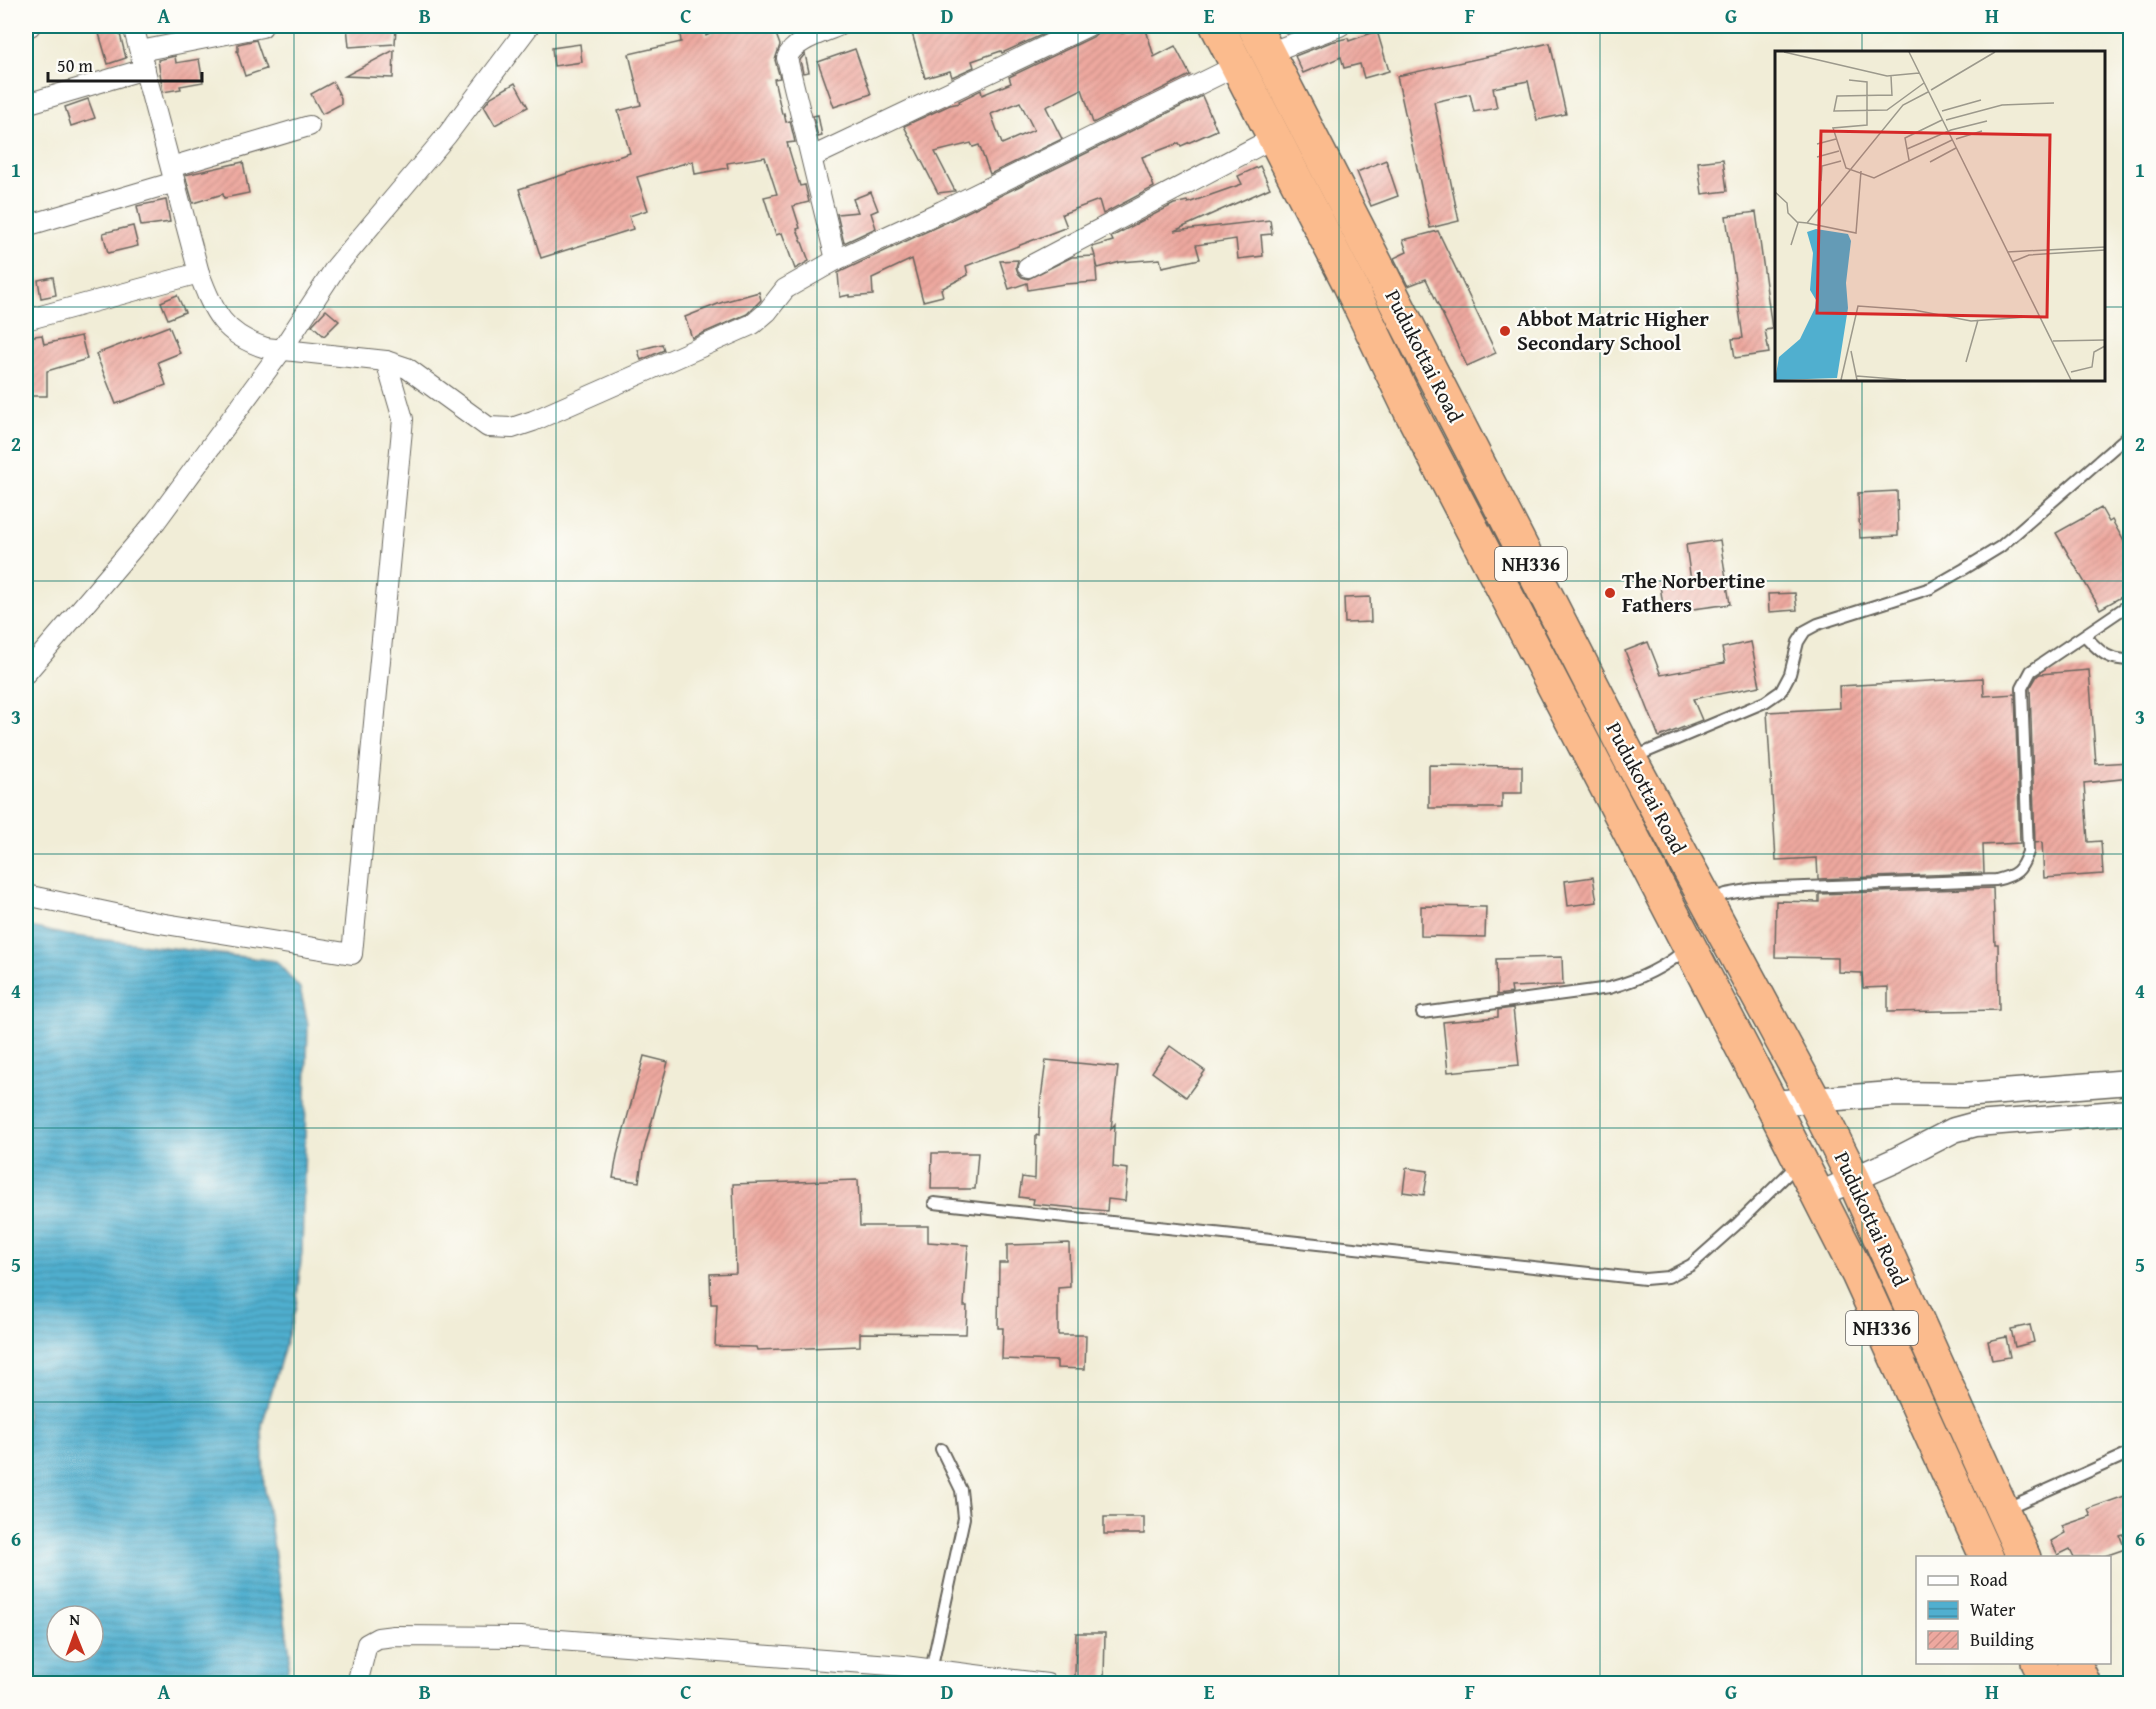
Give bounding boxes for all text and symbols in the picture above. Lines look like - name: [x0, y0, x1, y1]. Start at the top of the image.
- text: A: [158, 1, 171, 30]
- text: B: [419, 1, 431, 30]
- text: C: [680, 1, 692, 30]
- text: D: [940, 1, 954, 30]
- text: E: [1204, 1, 1215, 30]
- text: F: [1465, 1, 1475, 30]
- text: G: [1725, 1, 1737, 30]
- text: H: [1985, 1, 1999, 30]
- scale bar: [48, 45, 202, 83]
- inset map: [1775, 51, 2105, 381]
- text: 50 m: [57, 52, 93, 79]
- text: 1: [11, 155, 21, 184]
- text: 1: [2135, 155, 2145, 184]
- street label: Pudukottai Road: [1378, 284, 1472, 428]
- place label: Abbot Matric Higher Secondary School: [1517, 303, 1709, 358]
- marker: Abbot Matric Higher Secondary School: [1498, 324, 1512, 338]
- text: 2: [11, 429, 21, 458]
- text: 2: [2135, 429, 2145, 458]
- road number: NH336: [1495, 547, 1567, 581]
- place label: The Norbertine Fathers: [1622, 565, 1765, 620]
- marker: The Norbertine Fathers: [1603, 586, 1617, 600]
- text: 3: [11, 702, 21, 731]
- text: 3: [2135, 702, 2145, 731]
- street label: Pudukottai Road: [1599, 716, 1695, 860]
- text: 4: [11, 976, 21, 1005]
- text: 4: [2135, 976, 2145, 1005]
- street label: Pudukottai Road: [1827, 1146, 1917, 1292]
- text: 5: [11, 1250, 21, 1279]
- text: 5: [2135, 1250, 2145, 1279]
- road number: NH336: [1846, 1311, 1918, 1345]
- text: 6: [11, 1524, 21, 1553]
- text: 6: [2135, 1524, 2145, 1553]
- legend: [1916, 1556, 2111, 1664]
- text: Road: [1970, 1566, 2008, 1593]
- text: Water: [1970, 1596, 2016, 1623]
- north arrow: [45, 1604, 105, 1664]
- text: N: [69, 1607, 81, 1631]
- text: Building: [1970, 1626, 2034, 1653]
- text: A: [158, 1677, 171, 1706]
- text: B: [419, 1677, 431, 1706]
- text: C: [680, 1677, 692, 1706]
- text: D: [940, 1677, 954, 1706]
- text: E: [1204, 1677, 1215, 1706]
- text: F: [1465, 1677, 1475, 1706]
- text: G: [1725, 1677, 1737, 1706]
- text: H: [1985, 1677, 1999, 1706]

